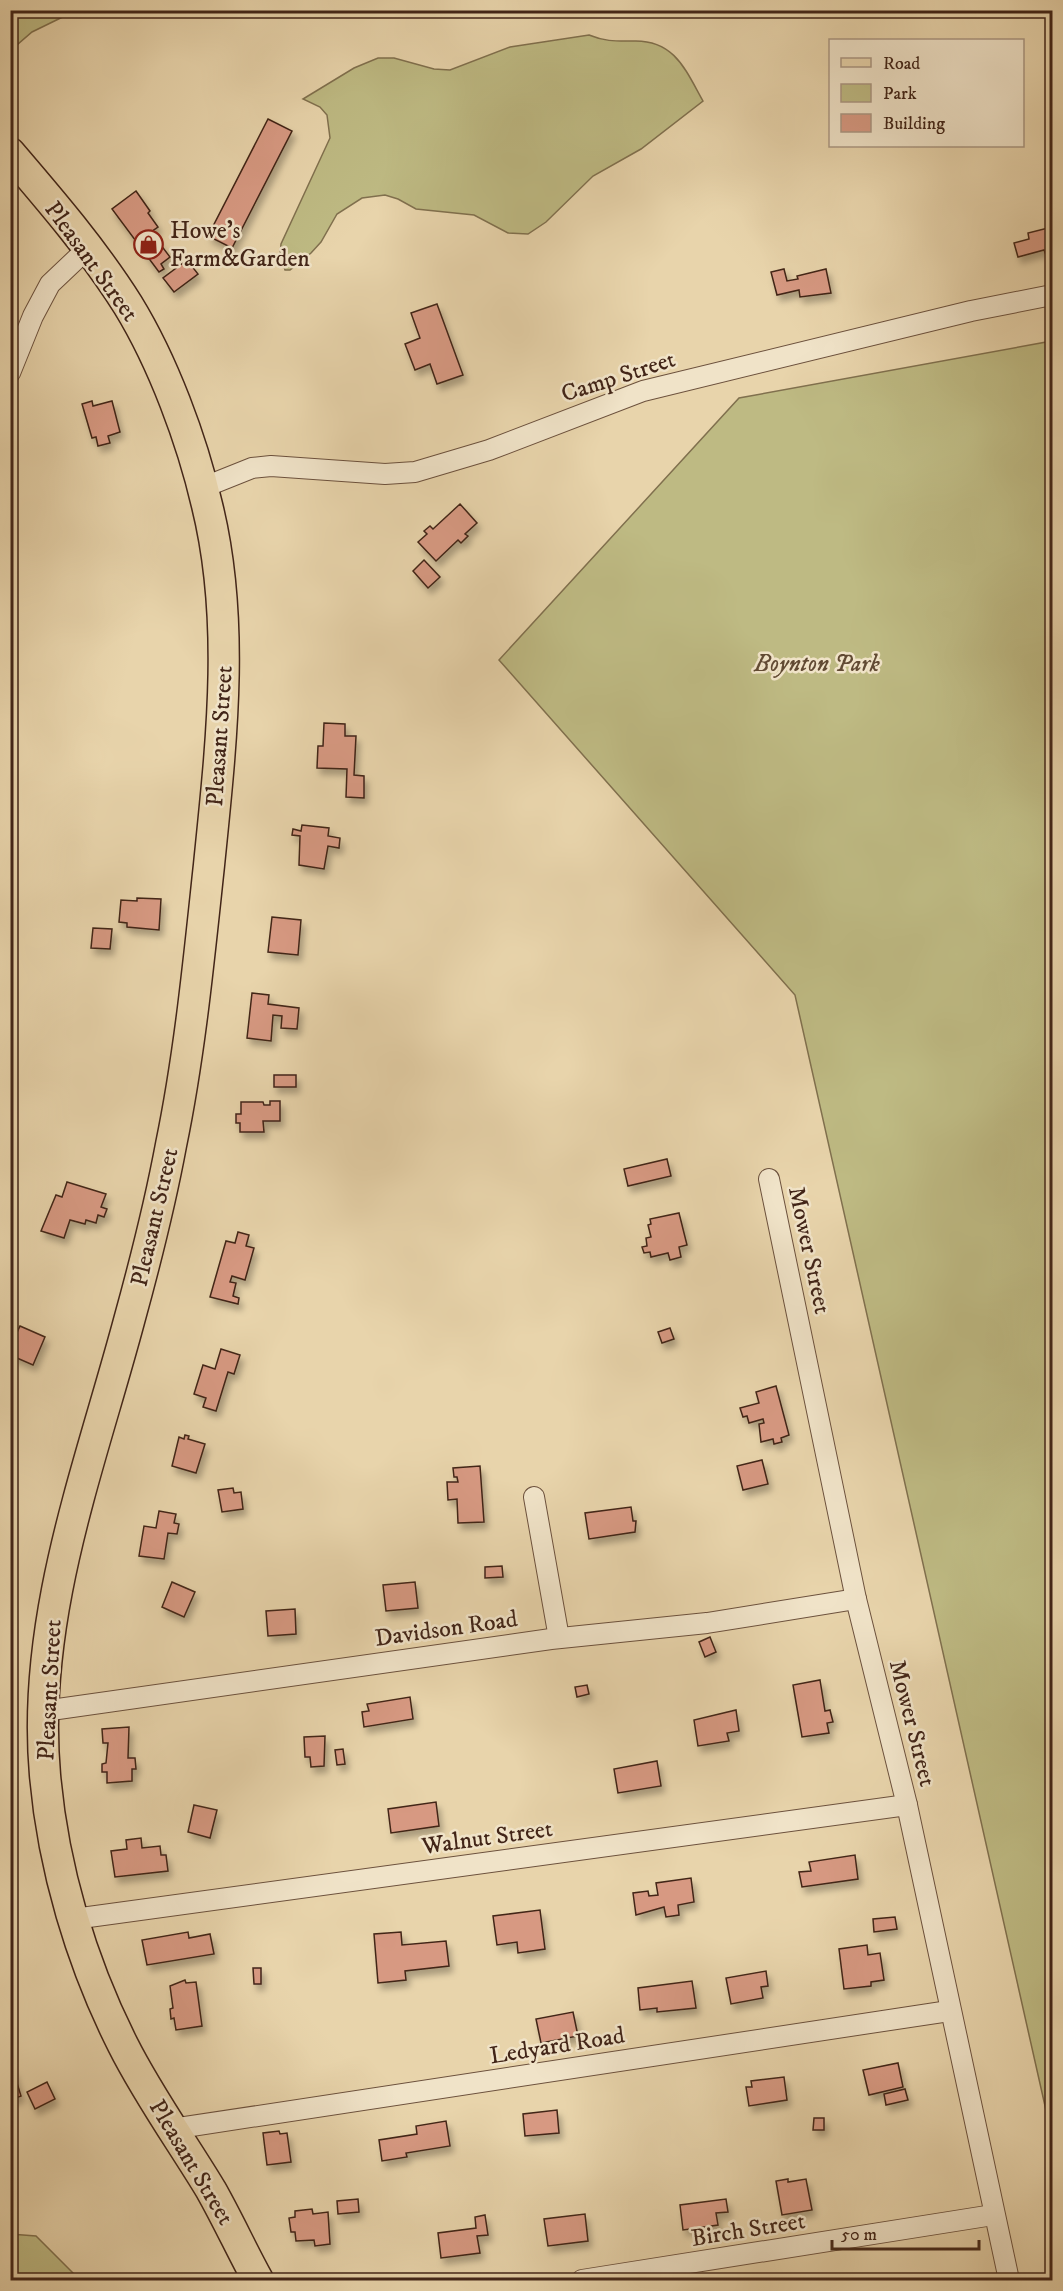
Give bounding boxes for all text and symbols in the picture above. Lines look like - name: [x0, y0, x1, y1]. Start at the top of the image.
- legend: [829, 39, 1024, 147]
- text: Road: [883, 53, 920, 75]
- text: Park: [883, 83, 917, 105]
- text: Building: [883, 113, 945, 135]
- street label: Pleasant Street: [38, 196, 145, 328]
- place label: Howe's Farm&Garden: [170, 216, 310, 274]
- shop icon: Howe's Farm&Garden: [133, 228, 165, 260]
- street label: Camp Street: [557, 344, 679, 409]
- park label: Boynton Park: [753, 649, 880, 679]
- street label: Pleasant Street: [200, 664, 240, 808]
- street label: Pleasant Street: [124, 1145, 186, 1289]
- street label: Mower Street: [781, 1184, 837, 1317]
- street label: Davidson Road: [373, 1604, 519, 1654]
- street label: Pleasant Street: [31, 1618, 69, 1761]
- street label: Mower Street: [882, 1657, 942, 1790]
- street label: Walnut Street: [419, 1814, 555, 1862]
- street label: Ledyard Road: [487, 2021, 627, 2071]
- street label: Pleasant Street: [142, 2094, 241, 2231]
- street label: Birch Street: [689, 2206, 808, 2254]
- scale bar: [832, 2213, 979, 2251]
- text: 50 m: [841, 2224, 877, 2246]

